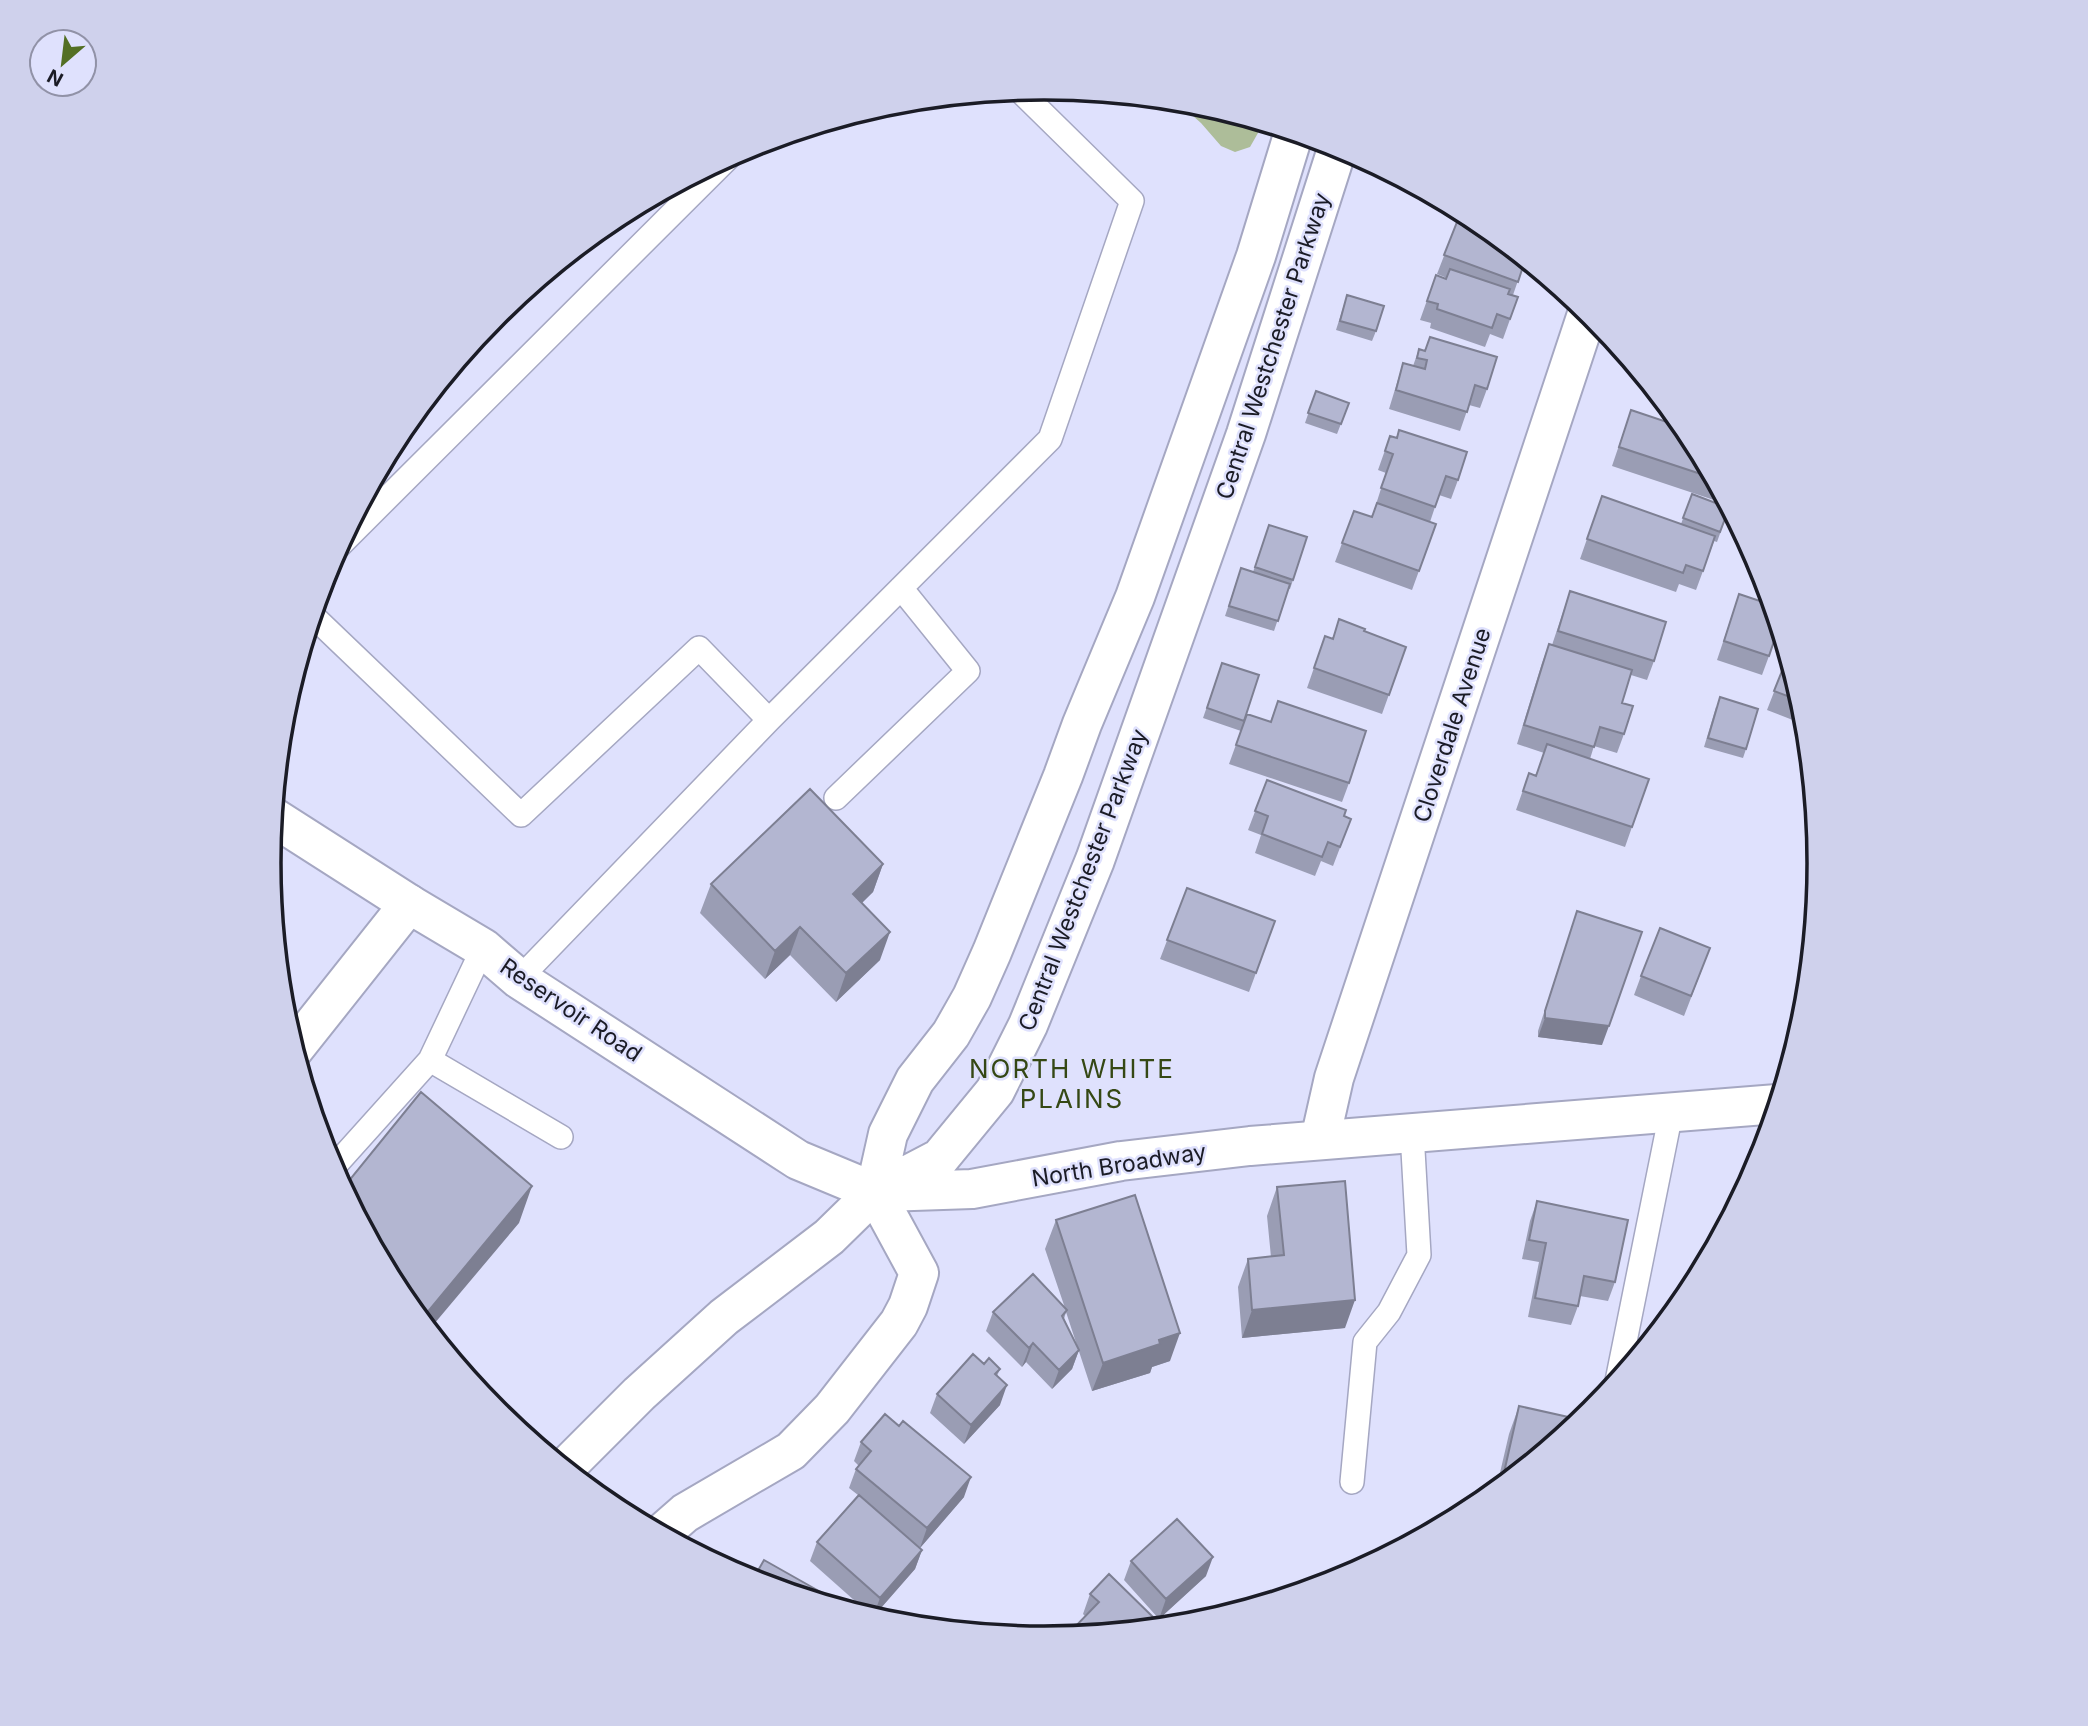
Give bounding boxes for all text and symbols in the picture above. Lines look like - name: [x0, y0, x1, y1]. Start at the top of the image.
- north arrow: [28, 28, 98, 98]
- text: N: [43, 64, 67, 91]
- street label: Central Westchester Parkway: [1210, 189, 1336, 503]
- street label: Cloverdale Avenue: [1407, 624, 1497, 826]
- street label: Central Westchester Parkway: [1012, 725, 1154, 1035]
- street label: Reservoir Road: [495, 952, 647, 1068]
- district label: NORTH WHITE PLAINS: [969, 1053, 1175, 1114]
- street label: North Broadway: [1030, 1137, 1208, 1193]

